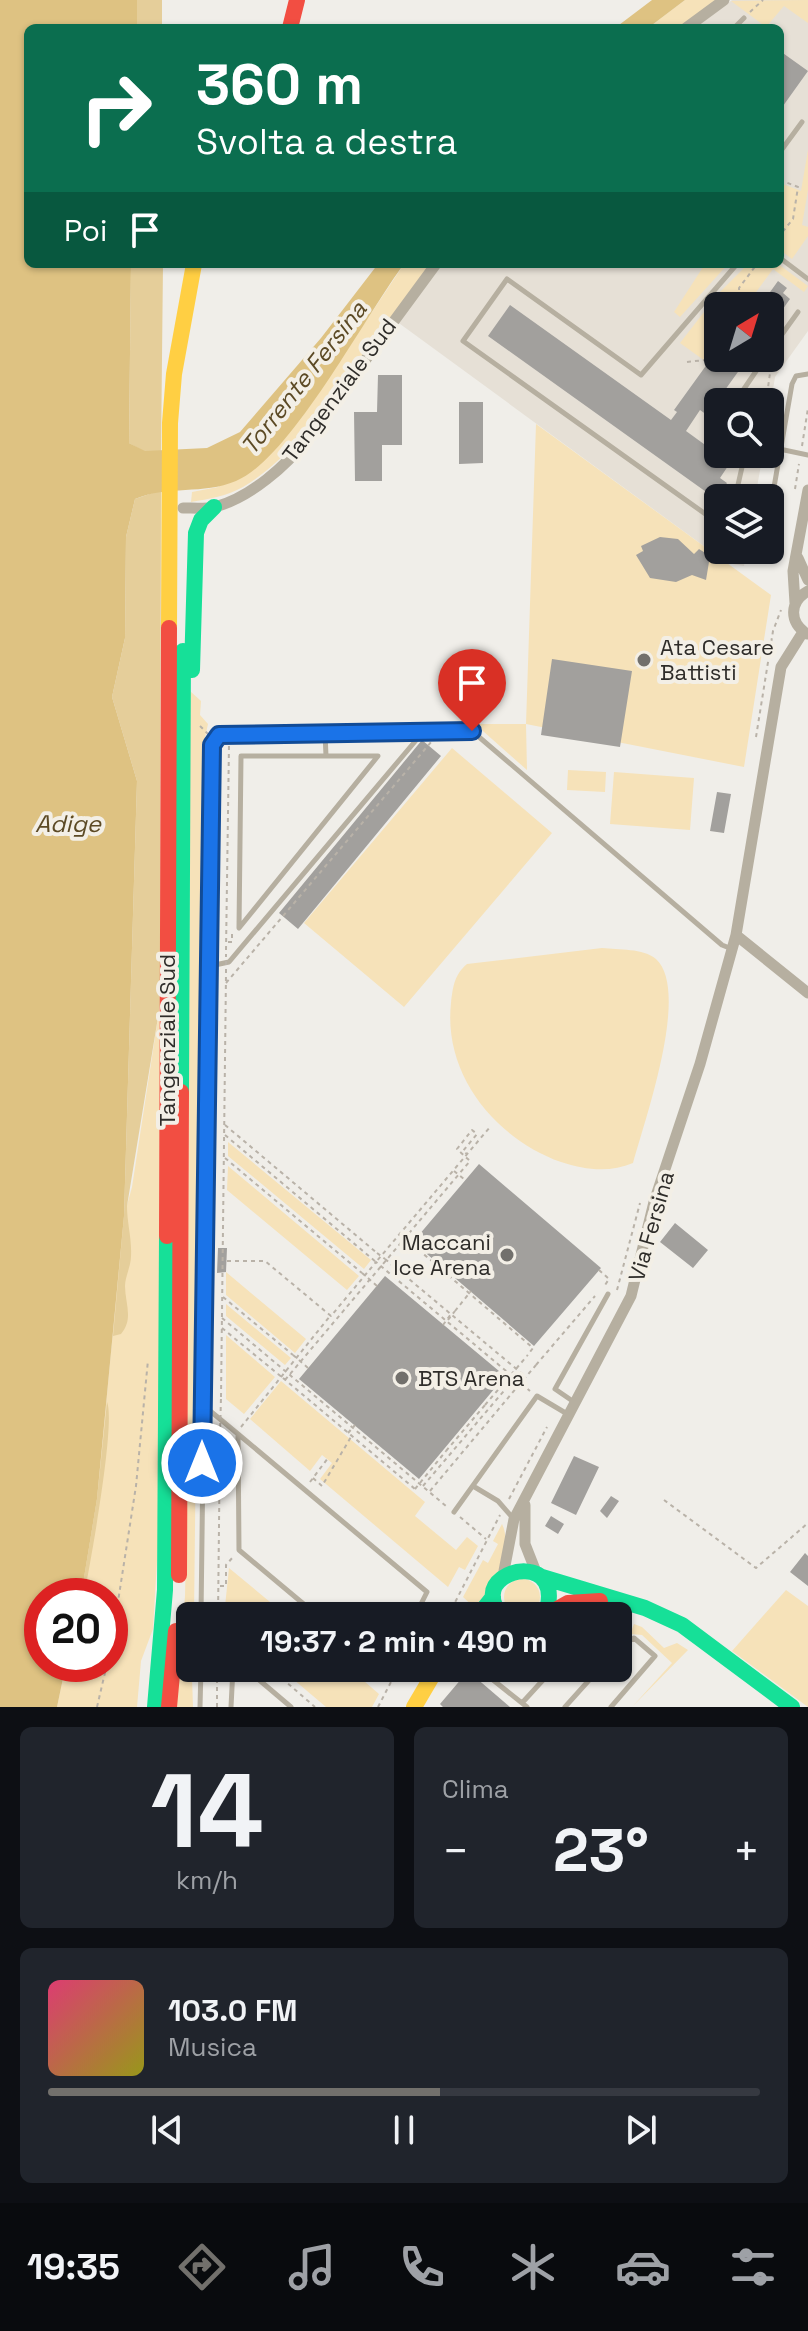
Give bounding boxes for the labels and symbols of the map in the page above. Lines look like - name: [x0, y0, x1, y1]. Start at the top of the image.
- north arrow: [704, 292, 784, 372]
- water label: Torrente Fersina: [234, 294, 373, 461]
- street label: Tangenziale Sud: [276, 313, 402, 467]
- place label: Ata Cesare Battisti: [660, 633, 774, 686]
- pin: [438, 649, 506, 731]
- marker: Ata Cesare Battisti: [635, 651, 653, 669]
- water label: Adige: [35, 808, 102, 839]
- street label: Tangenziale Sud: [153, 954, 181, 1126]
- street label: Via Fersina: [622, 1167, 680, 1284]
- place label: Maccani Ice Arena: [393, 1228, 491, 1281]
- marker: Maccani Ice Arena: [498, 1246, 516, 1264]
- place label: BTS Arena: [418, 1364, 525, 1392]
- marker: BTS Arena: [393, 1369, 411, 1387]
- position arrow: [160, 1421, 244, 1505]
- speed limit sign: 20: [24, 1578, 128, 1682]

